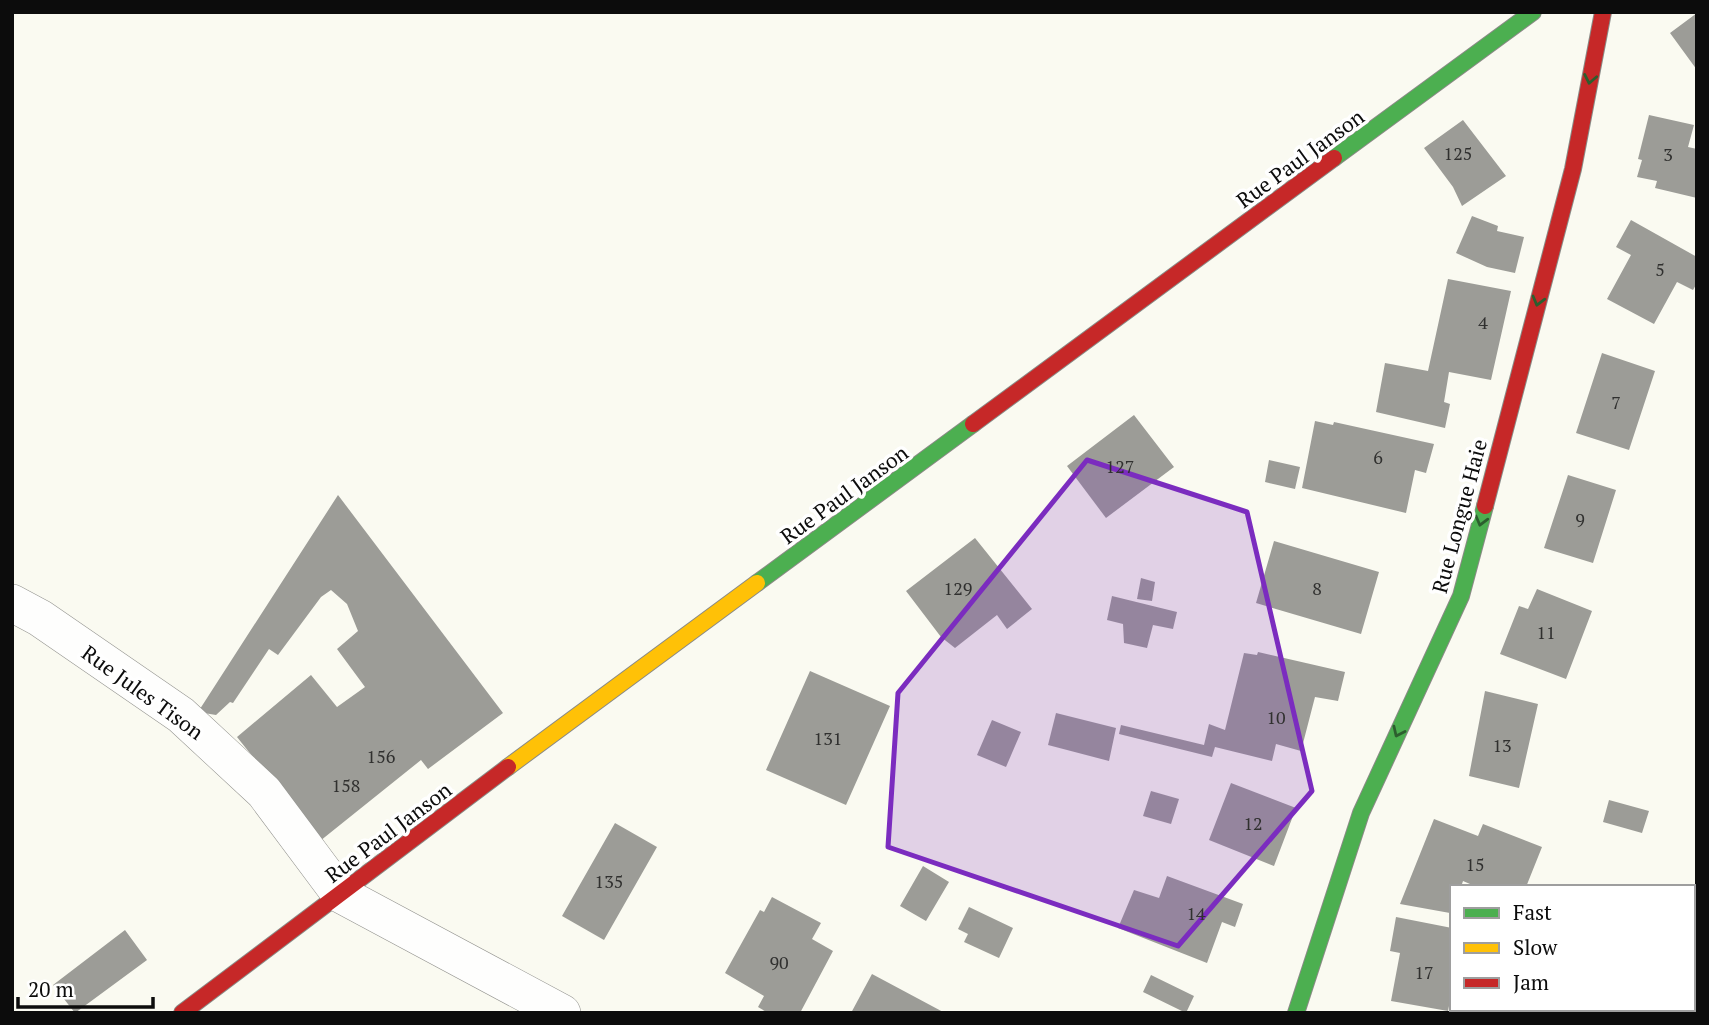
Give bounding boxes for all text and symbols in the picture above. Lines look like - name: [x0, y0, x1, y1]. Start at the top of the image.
- one-way arrow: [1584, 73, 1599, 85]
- street label: Rue Paul Janson: [1231, 102, 1370, 214]
- house number: 125: [1444, 141, 1472, 165]
- house number: 3: [1663, 142, 1673, 166]
- house number: 5: [1655, 257, 1665, 281]
- one-way arrow: [1532, 295, 1547, 307]
- house number: 4: [1478, 310, 1488, 334]
- house number: 7: [1611, 390, 1621, 414]
- street label: Rue Longue Haie: [1425, 436, 1493, 596]
- street label: Rue Paul Janson: [775, 438, 914, 550]
- house number: 6: [1373, 445, 1383, 469]
- house number: 127: [1106, 454, 1134, 478]
- house number: 9: [1575, 507, 1585, 531]
- one-way arrow: [1475, 515, 1489, 527]
- house number: 129: [944, 576, 972, 600]
- house number: 8: [1312, 576, 1322, 600]
- house number: 11: [1536, 620, 1556, 644]
- street label: Rue Jules Tison: [77, 638, 210, 746]
- house number: 10: [1266, 705, 1286, 729]
- one-way arrow: [1392, 725, 1406, 737]
- house number: 131: [814, 726, 842, 750]
- house number: 13: [1492, 733, 1512, 757]
- house number: 156: [367, 744, 396, 768]
- house number: 158: [332, 773, 360, 797]
- street label: Rue Paul Janson: [319, 775, 457, 889]
- house number: 12: [1243, 811, 1263, 835]
- house number: 15: [1465, 852, 1485, 876]
- house number: 135: [595, 869, 623, 893]
- legend: [1450, 885, 1695, 1011]
- text: Fast: [1513, 898, 1552, 926]
- house number: 14: [1186, 901, 1206, 925]
- text: Slow: [1513, 933, 1558, 961]
- house number: 90: [769, 950, 789, 974]
- house number: 17: [1414, 960, 1434, 984]
- scale bar: [18, 965, 152, 1009]
- text: Jam: [1513, 968, 1549, 996]
- text: 20 m: [28, 975, 74, 1003]

